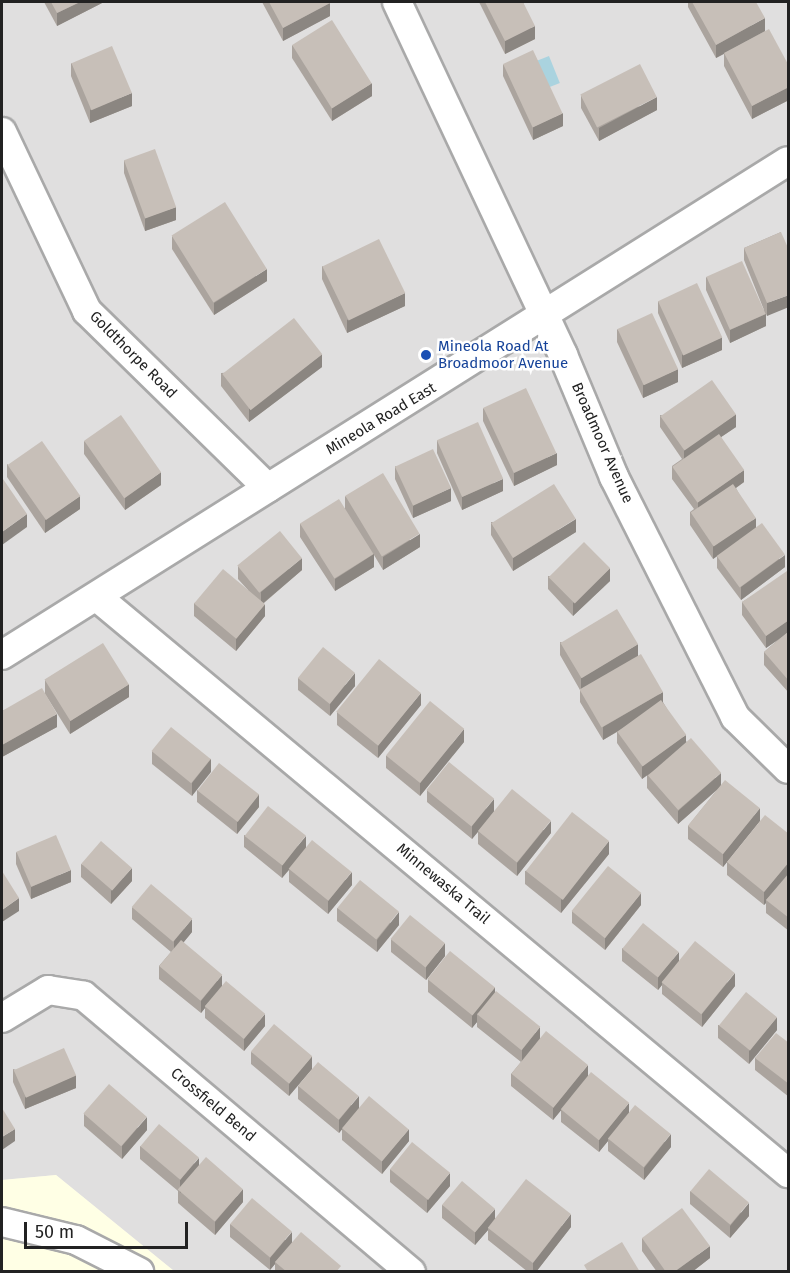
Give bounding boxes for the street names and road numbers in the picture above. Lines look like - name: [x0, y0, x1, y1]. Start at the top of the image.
- street label: Goldthorpe Road: [86, 308, 180, 402]
- street label: Mineola Road East: [323, 379, 439, 459]
- street label: Broadmoor Avenue: [567, 380, 637, 506]
- street label: Minnewaska Trail: [393, 840, 493, 928]
- street label: Crossfield Bend: [167, 1064, 259, 1146]

